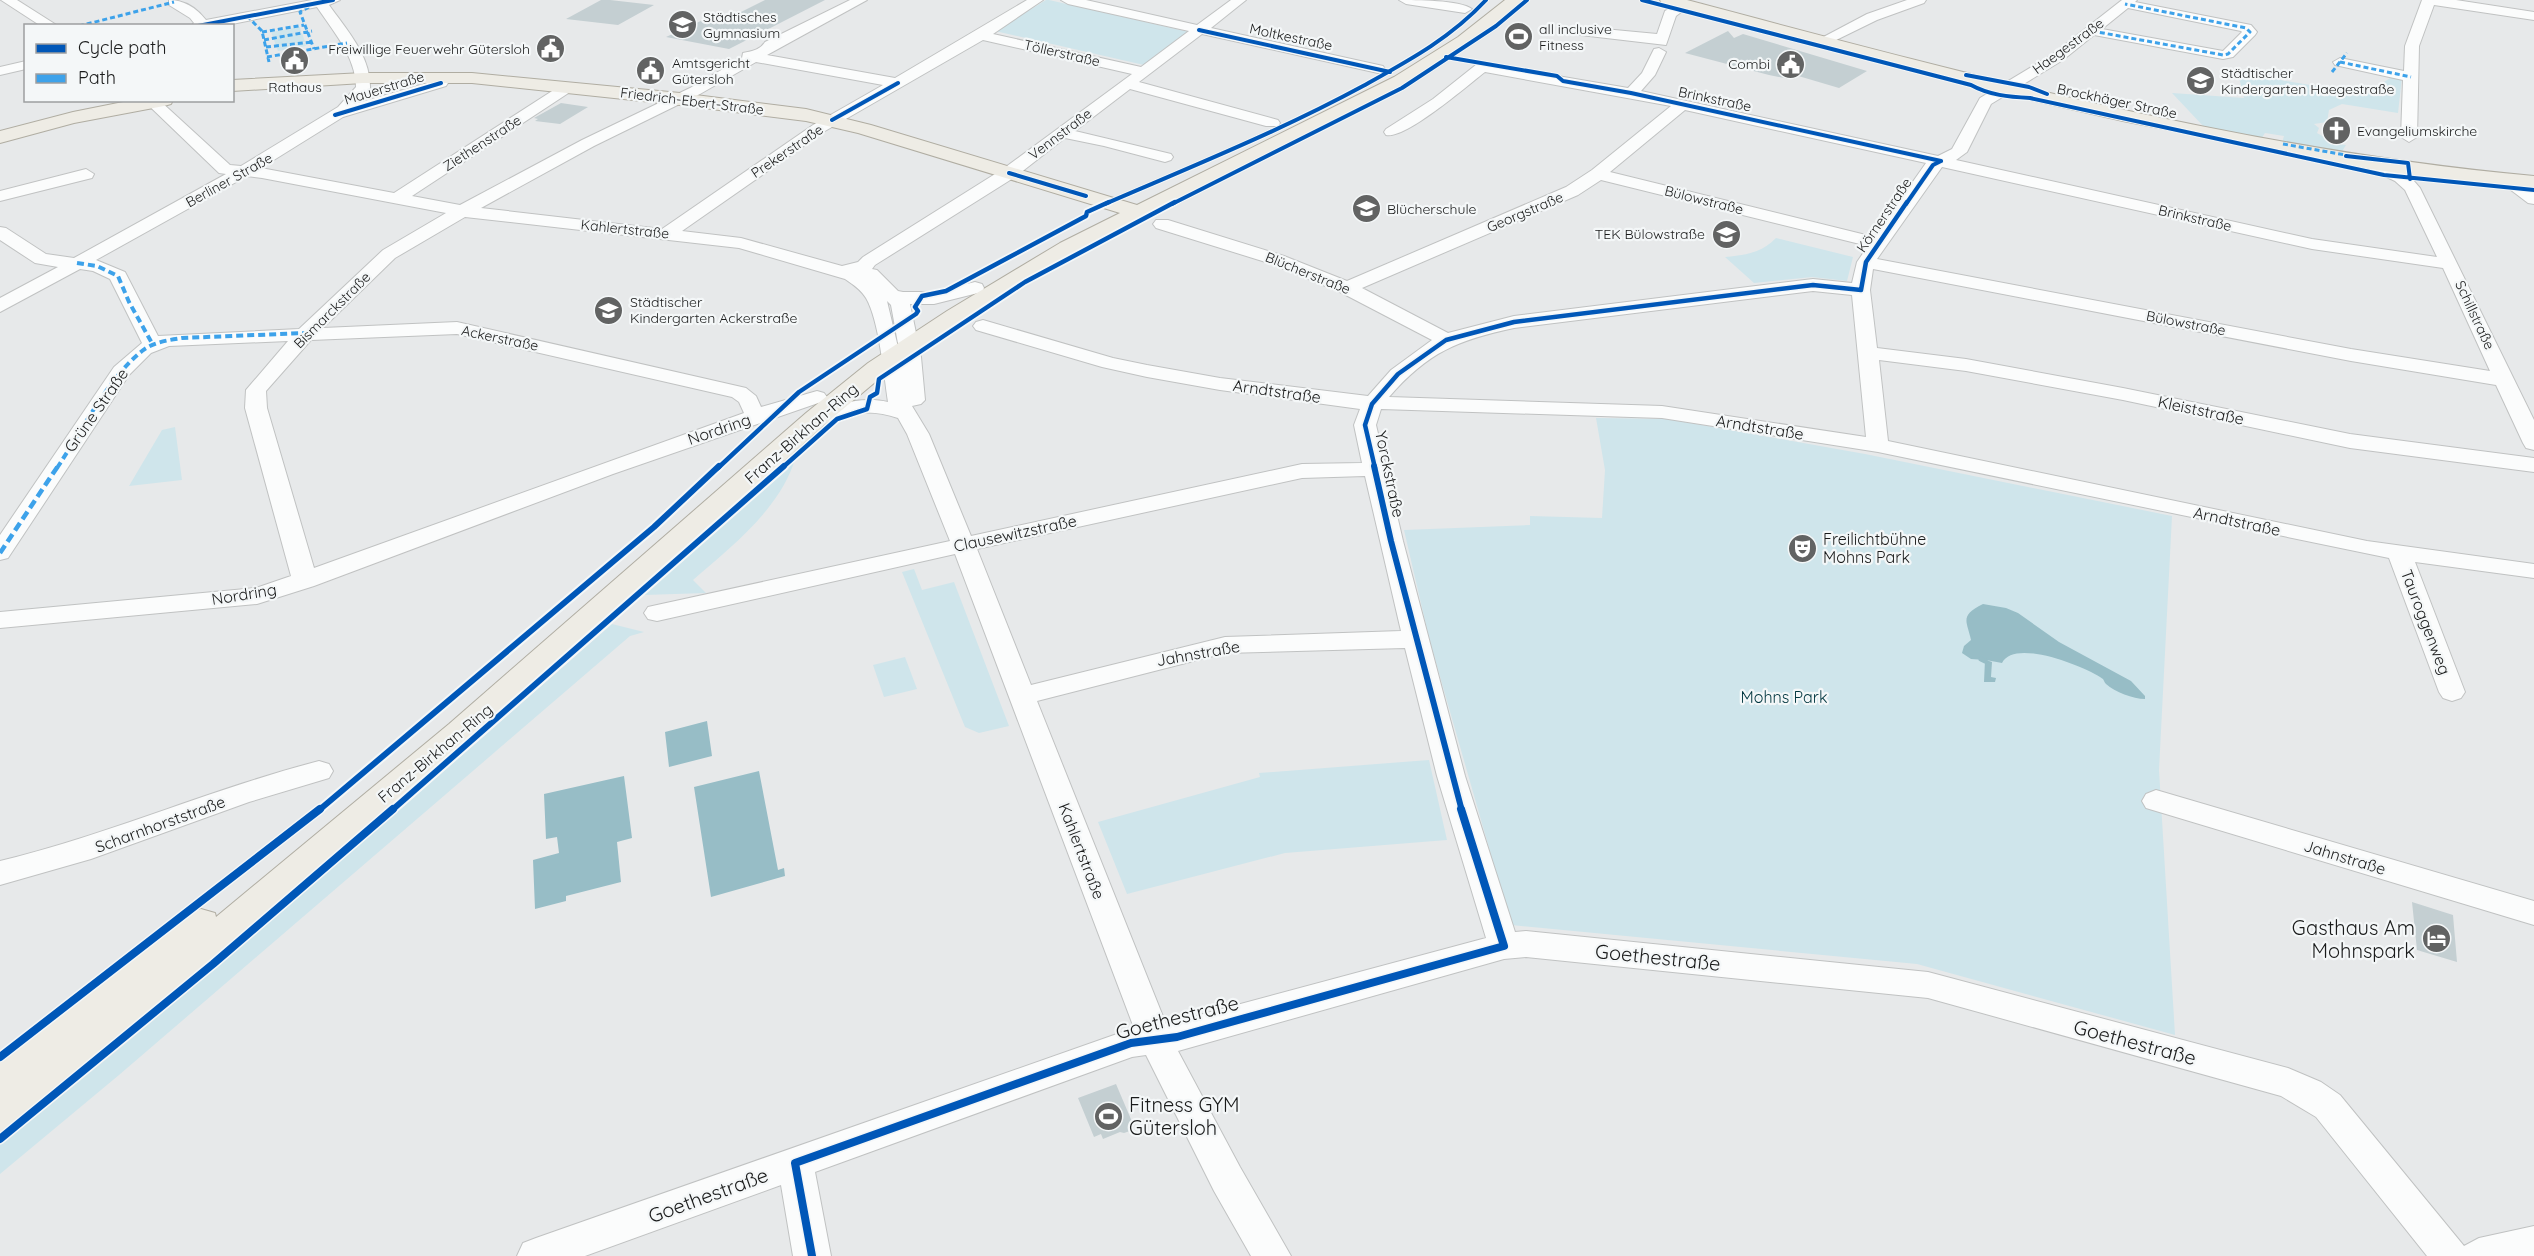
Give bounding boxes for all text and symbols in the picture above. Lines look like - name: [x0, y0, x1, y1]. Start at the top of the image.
- place label: Städtisches Gymnasium: [703, 8, 780, 42]
- school or university icon: Städtisches Gymnasium: [666, 9, 698, 41]
- street label: Haegestraße: [2029, 14, 2107, 78]
- street label: Moltkestraße: [1248, 19, 1334, 55]
- place label: all inclusive Fitness: [1539, 20, 1612, 54]
- sports icon: all inclusive Fitness: [1502, 21, 1534, 53]
- legend: [24, 24, 234, 102]
- public building icon: Freiwillige Feuerwehr Gütersloh: [535, 33, 567, 65]
- street label: Töllerstraße: [1022, 35, 1102, 71]
- text: Cycle path: [78, 36, 166, 59]
- place label: Freiwillige Feuerwehr Gütersloh: [328, 40, 530, 58]
- public building icon: Rathaus: [279, 44, 311, 76]
- public building icon: Combi: [1775, 48, 1807, 80]
- place label: Amtsgericht Gütersloh: [672, 54, 750, 88]
- public building icon: Amtsgericht Gütersloh: [635, 55, 667, 87]
- place label: Combi: [1728, 55, 1770, 73]
- place label: Städtischer Kindergarten Haegestraße: [2221, 64, 2394, 98]
- school or university icon: Städtischer Kindergarten Haegestraße: [2184, 65, 2216, 97]
- text: Path: [78, 66, 116, 89]
- street label: Mauerstraße: [342, 67, 426, 109]
- place label: Rathaus: [268, 78, 322, 96]
- street label: Brockhäger Straße: [2055, 80, 2179, 123]
- street label: Brinkstraße: [1677, 82, 1753, 116]
- street label: Friedrich-Ebert-Straße: [619, 83, 765, 119]
- street label: Vennstraße: [1025, 104, 1095, 164]
- street label: Ziethenstraße: [439, 111, 525, 175]
- church icon: Evangeliumskirche: [2320, 115, 2352, 147]
- street label: Prekerstraße: [747, 120, 827, 182]
- place label: Evangeliumskirche: [2357, 122, 2477, 140]
- street label: Berliner Straße: [182, 149, 276, 211]
- street label: Körnerstraße: [1852, 174, 1916, 256]
- street label: Bülowstraße: [1663, 182, 1745, 218]
- street label: Georgstraße: [1484, 188, 1566, 236]
- school or university icon: Blücherschule: [1350, 193, 1382, 225]
- place label: Blücherschule: [1387, 200, 1477, 218]
- street label: Brinkstraße: [2157, 201, 2233, 235]
- street label: Kahlertstraße: [580, 215, 670, 243]
- school or university icon: TEK Bülowstraße: [1710, 218, 1742, 250]
- place label: TEK Bülowstraße: [1595, 225, 1705, 243]
- street label: Blücherstraße: [1263, 248, 1353, 298]
- street label: Bismarckstraße: [290, 268, 374, 352]
- street label: Schillstraße: [2451, 278, 2499, 352]
- place label: Städtischer Kindergarten Ackerstraße: [630, 293, 797, 327]
- school or university icon: Städtischer Kindergarten Ackerstraße: [593, 294, 625, 326]
- street label: Bülowstraße: [2145, 306, 2227, 340]
- street label: Ackerstraße: [460, 321, 540, 355]
- street label: Grüne Straße: [60, 364, 132, 456]
- street label: Arndtstraße: [1232, 375, 1322, 407]
- street label: Franz-Birkhan-Ring: [740, 378, 862, 488]
- street label: Kleiststraße: [2156, 391, 2246, 429]
- street label: Nordring: [685, 409, 753, 449]
- street label: Arndtstraße: [1715, 410, 1805, 444]
- street label: Yorckstraße: [1371, 429, 1409, 519]
- street label: Arndtstraße: [2192, 502, 2282, 540]
- street label: Clausewitzstraße: [952, 510, 1078, 556]
- place label: Freilichtbühne Mohns Park: [1823, 529, 1926, 567]
- theatre icon: Freilichtbühne Mohns Park: [1786, 532, 1818, 564]
- street label: Tauroggenweg: [2397, 567, 2455, 677]
- street label: Nordring: [210, 579, 278, 609]
- street label: Jahnstraße: [1155, 636, 1241, 670]
- park label: Mohns Park: [1741, 687, 1827, 707]
- street label: Franz-Birkhan-Ring: [373, 699, 497, 807]
- street label: Scharnhorststraße: [92, 791, 228, 857]
- street label: Kahlertstraße: [1054, 800, 1110, 902]
- street label: Jahnstraße: [2302, 835, 2388, 879]
- place label: Gasthaus Am Mohnspark: [2292, 915, 2415, 963]
- hotel icon: Gasthaus Am Mohnspark: [2420, 922, 2452, 954]
- street label: Goethestraße: [1594, 938, 1722, 976]
- street label: Goethestraße: [1113, 990, 1241, 1044]
- street label: Goethestraße: [2071, 1014, 2199, 1070]
- place label: Fitness GYM Gütersloh: [1129, 1092, 1240, 1140]
- sports icon: Fitness GYM Gütersloh: [1092, 1100, 1124, 1132]
- street label: Goethestraße: [645, 1162, 771, 1228]

